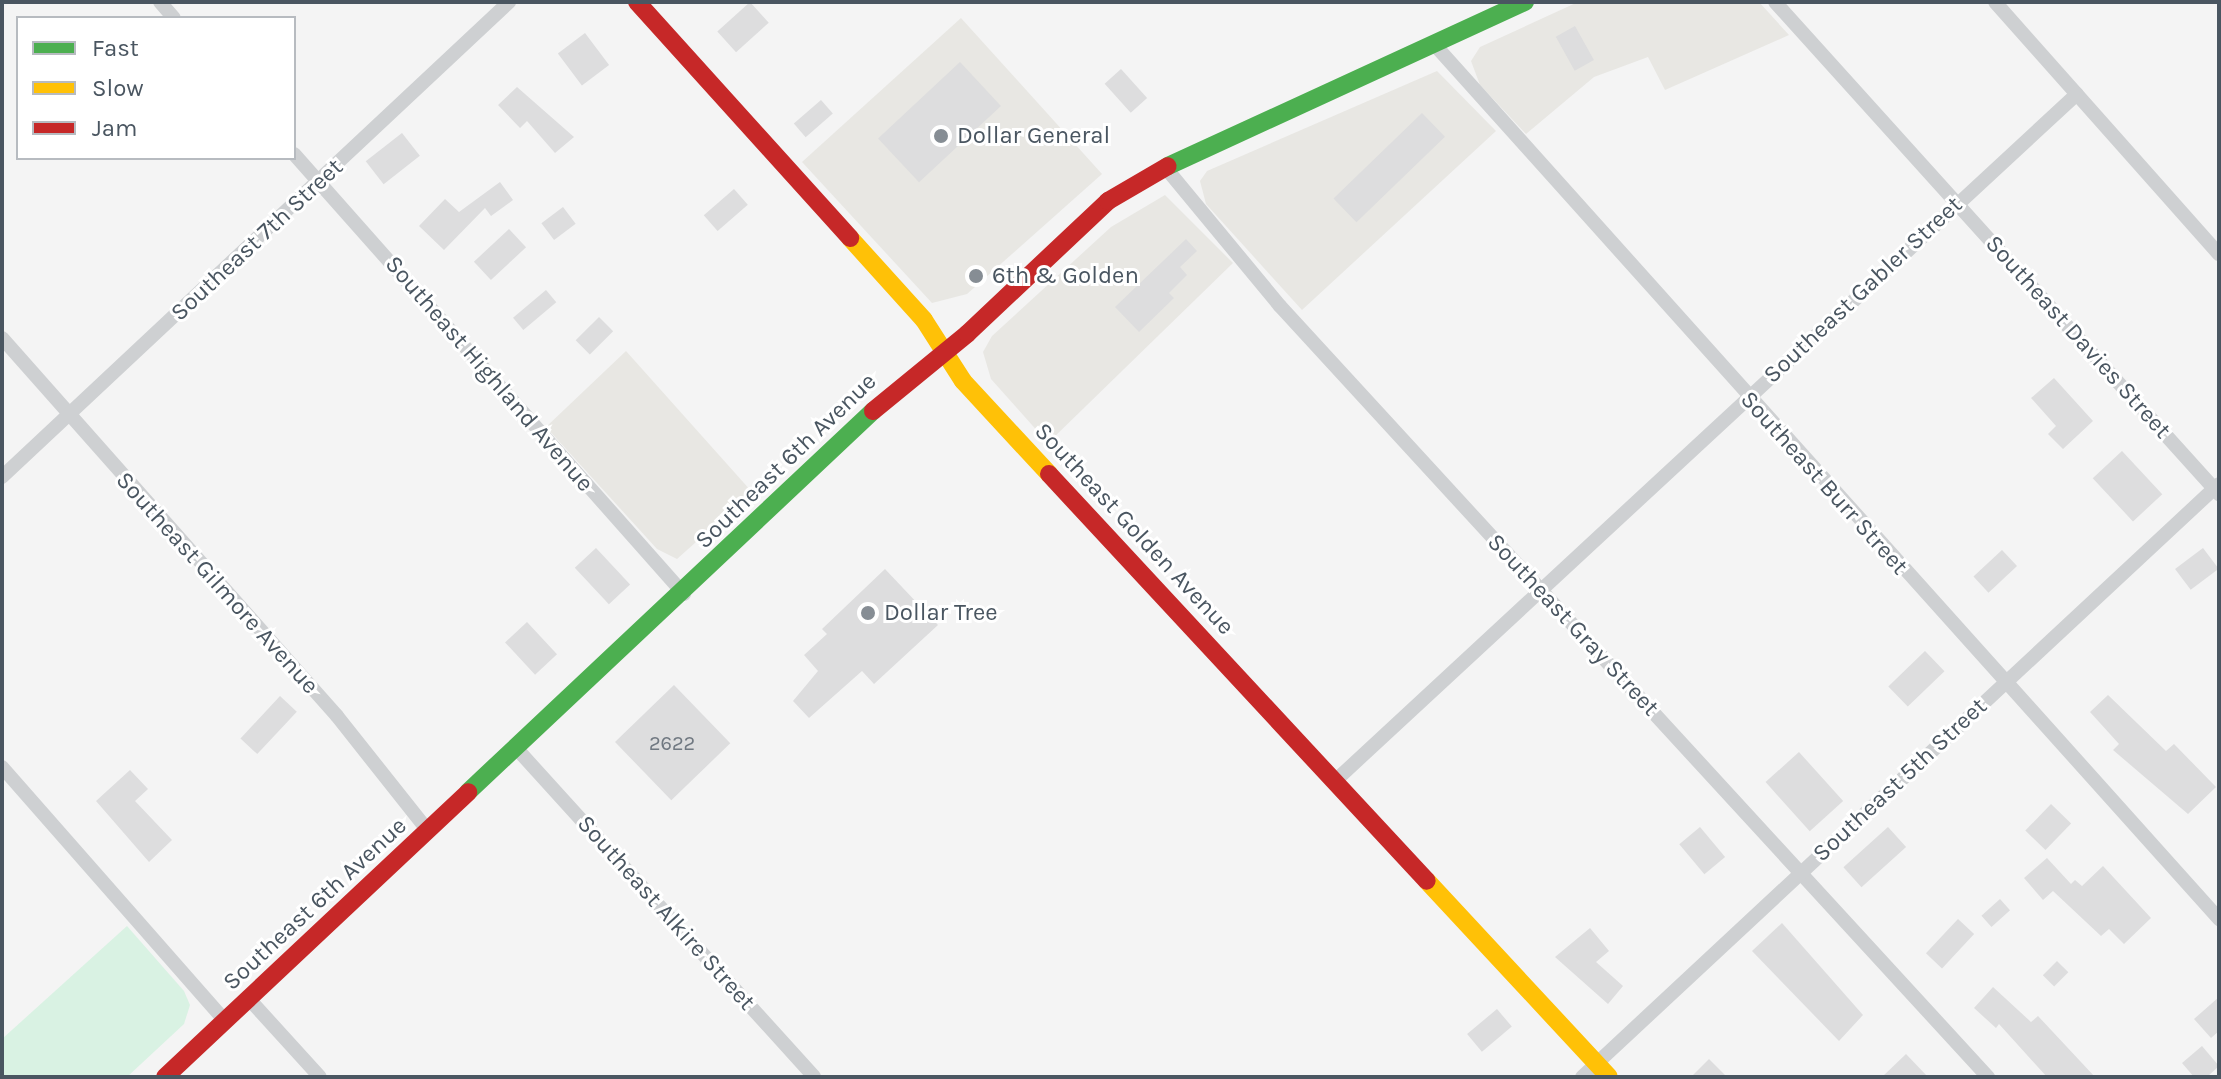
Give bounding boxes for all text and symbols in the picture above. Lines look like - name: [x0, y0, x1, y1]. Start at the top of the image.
- legend: [16, 16, 296, 160]
- text: Fast: [92, 34, 139, 62]
- text: Slow: [92, 74, 144, 102]
- text: Jam: [92, 114, 137, 142]
- place label: Dollar General: [957, 122, 1110, 150]
- marker: Dollar General: [932, 127, 950, 145]
- street label: Southeast 7th Street: [165, 153, 349, 327]
- street label: Southeast Gabler Street: [1758, 191, 1968, 389]
- street label: Southeast Davies Street: [1979, 230, 2177, 444]
- street label: Southeast Highland Avenue: [379, 250, 599, 498]
- place label: 6th & Golden: [992, 262, 1139, 290]
- marker: 6th & Golden: [967, 267, 985, 285]
- street label: Southeast 6th Avenue: [690, 367, 882, 555]
- street label: Southeast Burr Street: [1734, 385, 1914, 581]
- street label: Southeast Golden Avenue: [1028, 417, 1240, 641]
- street label: Southeast Gilmore Avenue: [110, 466, 324, 700]
- street label: Southeast Gray Street: [1481, 528, 1665, 722]
- place label: Dollar Tree: [884, 599, 998, 627]
- marker: Dollar Tree: [859, 604, 877, 622]
- street label: Southeast 5th Street: [1807, 692, 1993, 868]
- house number: 2622: [649, 731, 695, 755]
- street label: Southeast Alkire Street: [571, 810, 761, 1016]
- street label: Southeast 6th Avenue: [217, 811, 413, 997]

